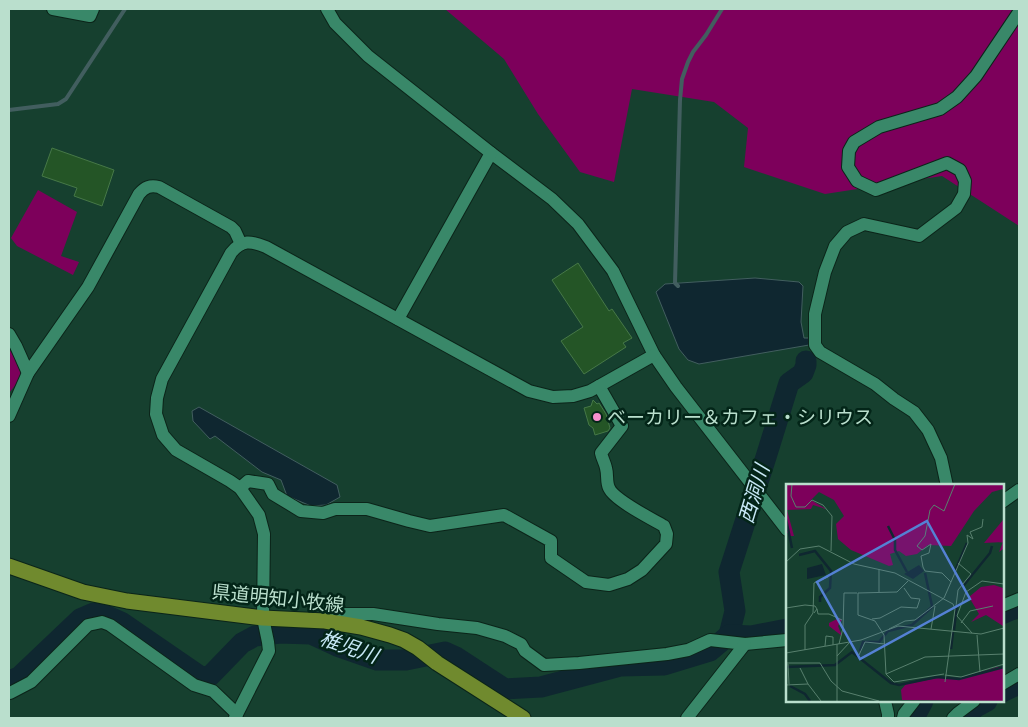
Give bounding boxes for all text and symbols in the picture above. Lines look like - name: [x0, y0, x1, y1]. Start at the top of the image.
- place label: ベーカリー＆カフェ・シリウス: [607, 404, 873, 431]
- marker: ベーカリー＆カフェ・シリウス: [591, 411, 603, 423]
- water label: 西洞川: [732, 459, 778, 527]
- inset map: [786, 484, 1003, 702]
- street label: 県道明知小牧線: [210, 578, 346, 619]
- water label: 椎児川: [316, 624, 384, 672]

